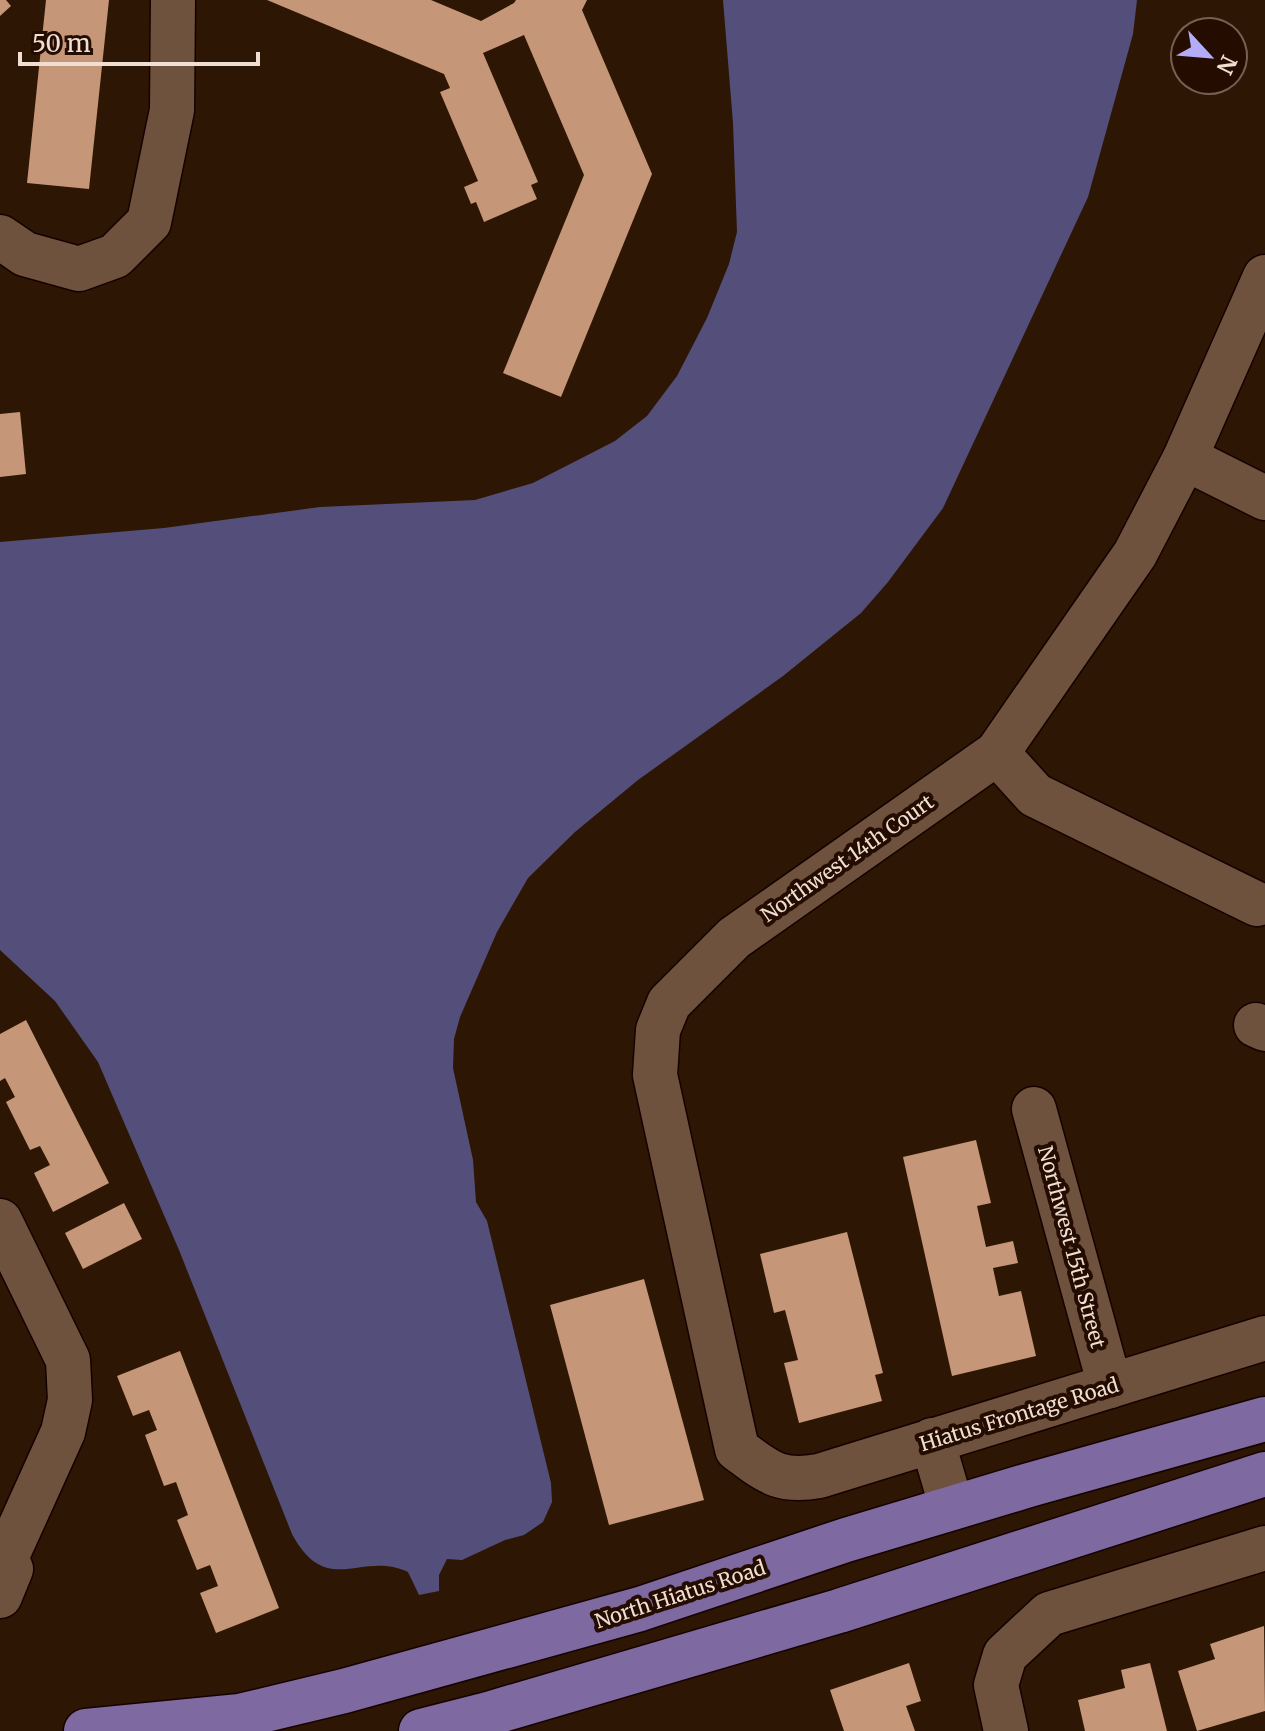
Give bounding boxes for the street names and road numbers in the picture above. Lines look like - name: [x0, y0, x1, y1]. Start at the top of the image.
- street label: Northwest 14th Court: [756, 789, 939, 927]
- street label: Northwest 15th Street: [1033, 1143, 1111, 1351]
- street label: Hiatus Frontage Road: [916, 1372, 1122, 1456]
- street label: North Hiatus Road: [592, 1555, 768, 1633]

